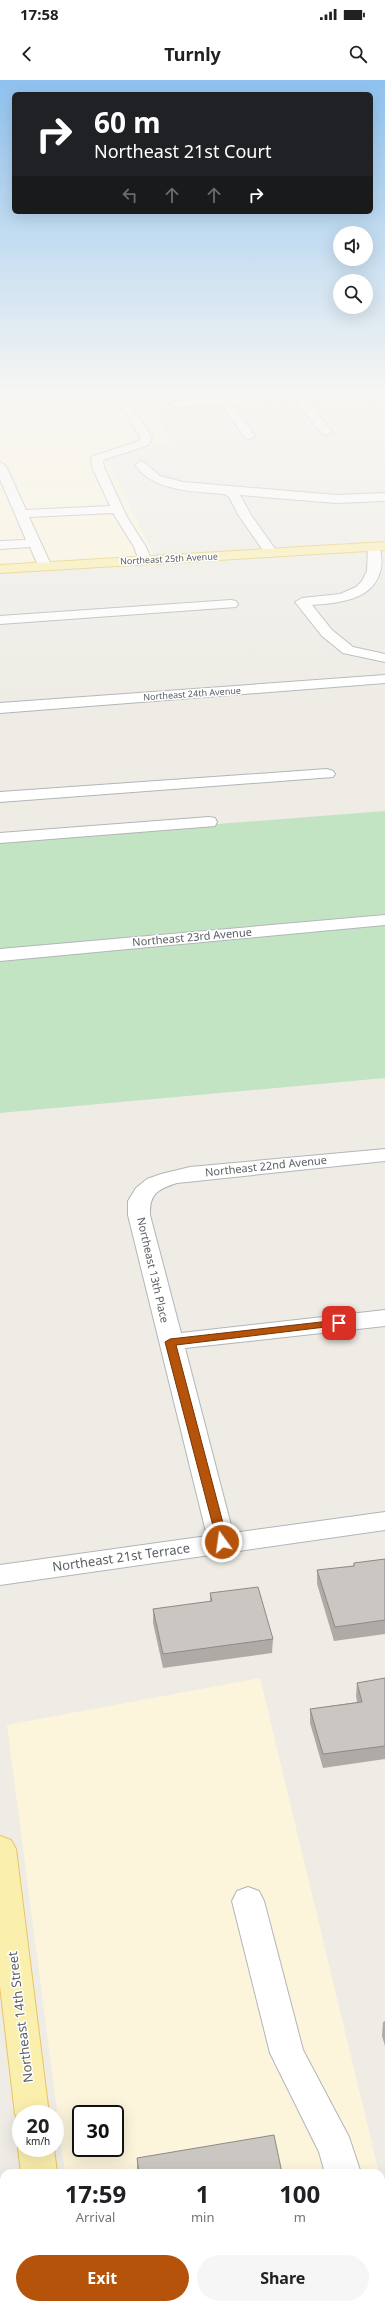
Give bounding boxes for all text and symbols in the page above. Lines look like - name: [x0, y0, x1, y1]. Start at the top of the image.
- text: 17:58: [20, 4, 59, 24]
- text: Turnly: [164, 42, 221, 66]
- icon: back: [16, 43, 38, 65]
- icon: search: [347, 43, 369, 65]
- text: 60 m: [94, 103, 161, 141]
- icon: right: [28, 108, 80, 160]
- text: Northeast 21st Court: [94, 139, 271, 163]
- icon: left: [119, 184, 141, 206]
- icon: ahead: [161, 184, 183, 206]
- icon: ahead: [203, 184, 225, 206]
- icon: right: [245, 184, 267, 206]
- map controls: [333, 226, 373, 314]
- button: sound: [333, 226, 373, 266]
- button: search: [333, 274, 373, 314]
- street label: Northeast 25th Avenue: [120, 549, 218, 568]
- street label: Northeast 24th Avenue: [143, 684, 241, 703]
- street label: Northeast 23rd Avenue: [132, 924, 252, 949]
- street label: Northeast 22nd Avenue: [204, 1152, 328, 1179]
- street label: Northeast 13th Place: [134, 1216, 173, 1324]
- pin: [322, 1306, 356, 1340]
- icon: arrive: [328, 1312, 350, 1334]
- position arrow: [201, 1521, 243, 1563]
- street label: Northeast 21st Terrace: [51, 1538, 191, 1576]
- street label: Northeast 14th Street: [3, 1950, 37, 2084]
- speed limit sign: 30: [72, 2105, 124, 2157]
- text: 20: [27, 2112, 49, 2139]
- text: km/h: [26, 2134, 50, 2148]
- text: 17:59: [65, 2177, 126, 2210]
- text: 1: [196, 2177, 210, 2210]
- text: 100: [279, 2177, 320, 2210]
- text: Arrival: [76, 2208, 115, 2226]
- text: min: [191, 2208, 214, 2226]
- text: m: [294, 2208, 306, 2226]
- button: Exit: [16, 2255, 189, 2301]
- button: Share: [197, 2255, 369, 2301]

